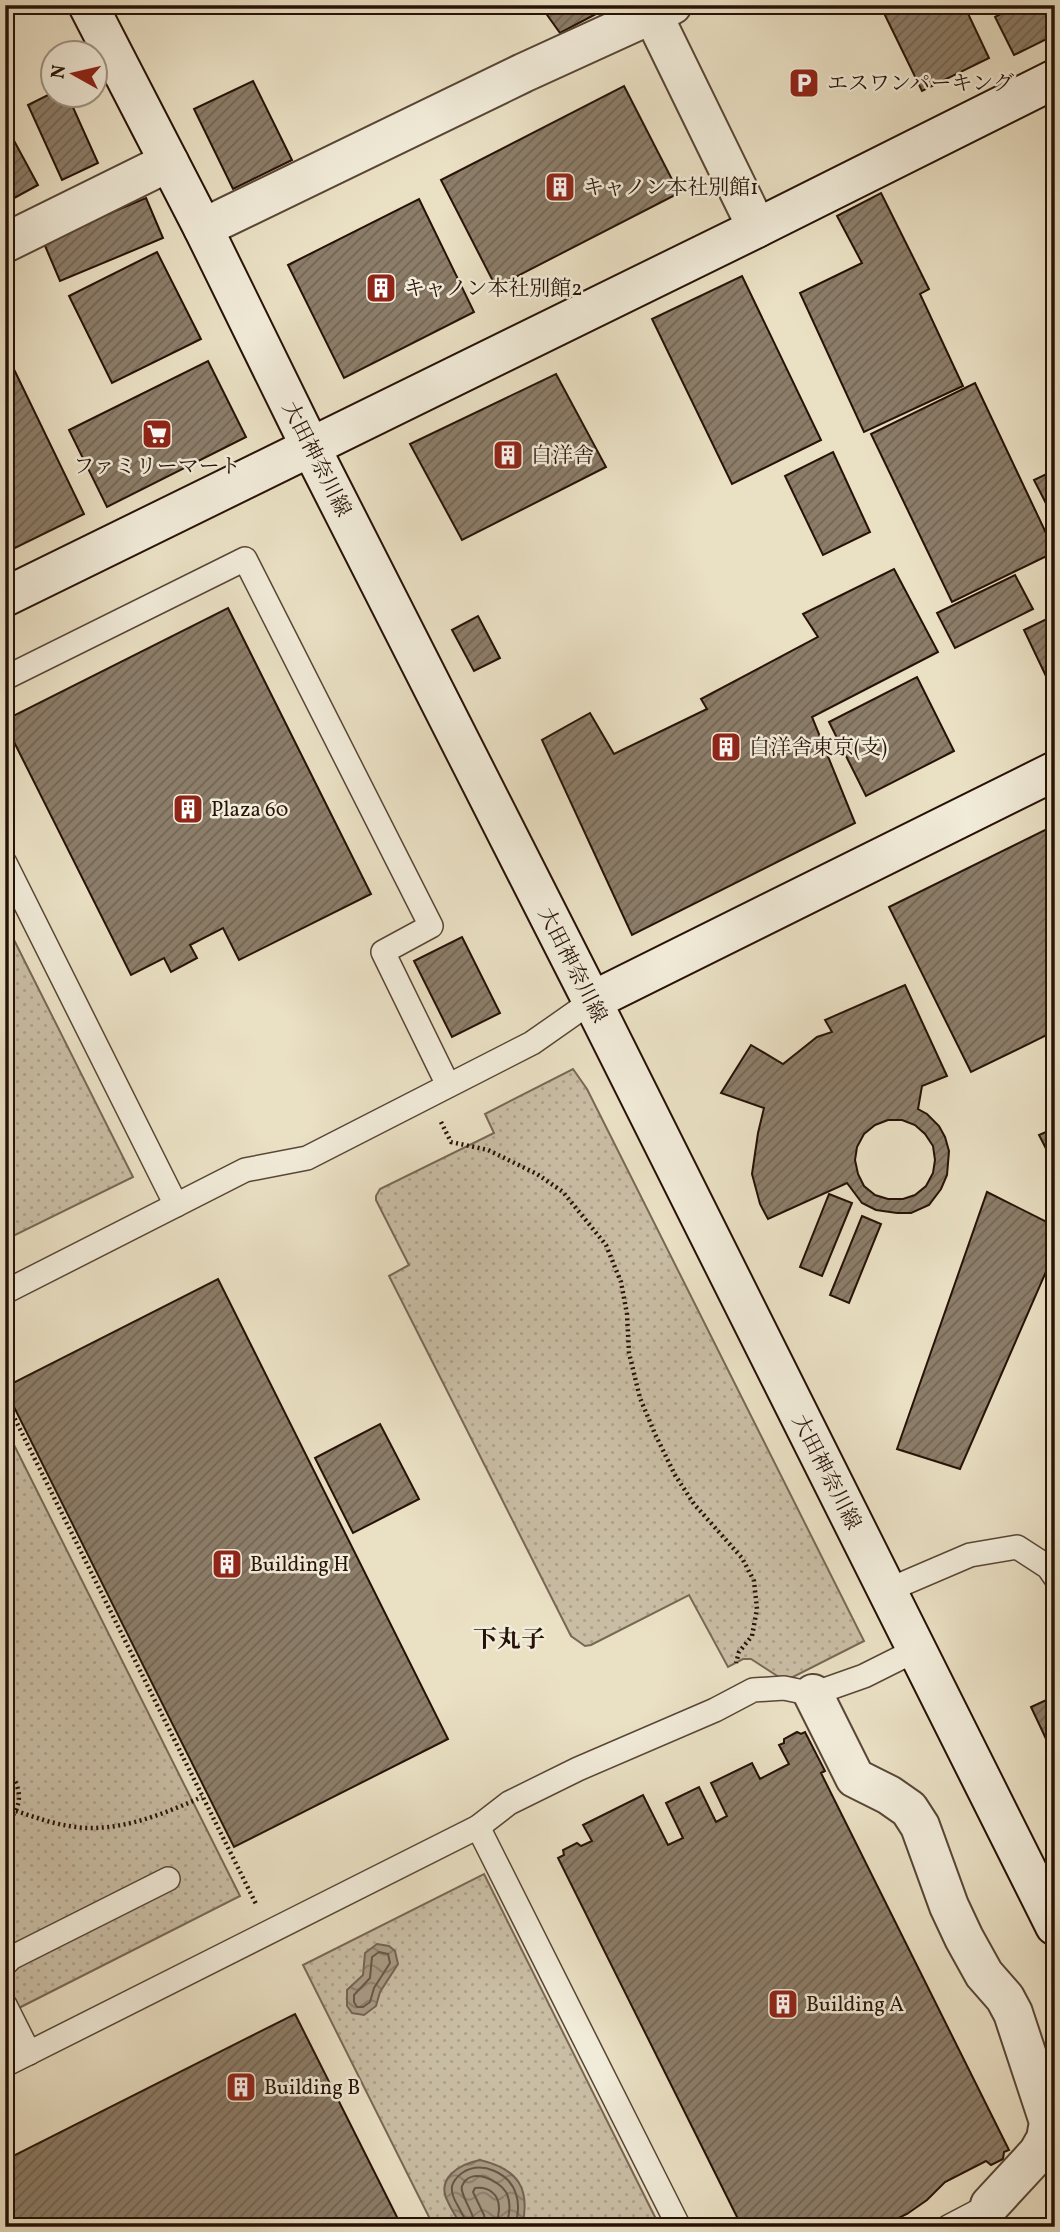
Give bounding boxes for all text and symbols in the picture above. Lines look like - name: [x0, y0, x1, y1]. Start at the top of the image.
- north arrow: [38, 38, 108, 108]
- text: N: [45, 63, 73, 81]
- parking icon: エスワンパーキング: [787, 66, 821, 100]
- place label: エスワンパーキング: [827, 70, 1014, 99]
- building icon: キャノン本社別館1: [543, 170, 577, 204]
- place label: キャノン本社別館1: [583, 174, 758, 203]
- building icon: キャノン本社別館2: [364, 271, 398, 305]
- place label: キャノン本社別館2: [404, 275, 582, 304]
- street label: 大田神奈川線: [274, 397, 357, 522]
- supermarket icon: ファミリーマート: [140, 417, 174, 451]
- building icon: 白洋舎: [491, 438, 525, 472]
- place label: 白洋舎: [531, 442, 594, 471]
- place label: ファミリーマート: [73, 453, 241, 482]
- building icon: 白洋舎東京(支): [709, 730, 743, 764]
- place label: 白洋舎東京(支): [749, 734, 887, 763]
- building icon: Plaza 60: [171, 792, 205, 826]
- place label: Plaza 60: [211, 796, 288, 825]
- street label: 大田神奈川線: [530, 903, 613, 1028]
- street label: 大田神奈川線: [784, 1410, 867, 1535]
- building icon: Building H: [210, 1547, 244, 1581]
- place label: Building H: [250, 1551, 349, 1580]
- district label: 下丸子: [473, 1624, 545, 1658]
- building icon: Building A: [766, 1987, 800, 2021]
- place label: Building A: [806, 1991, 904, 2020]
- building icon: Building B: [224, 2070, 258, 2104]
- place label: Building B: [264, 2074, 360, 2103]

